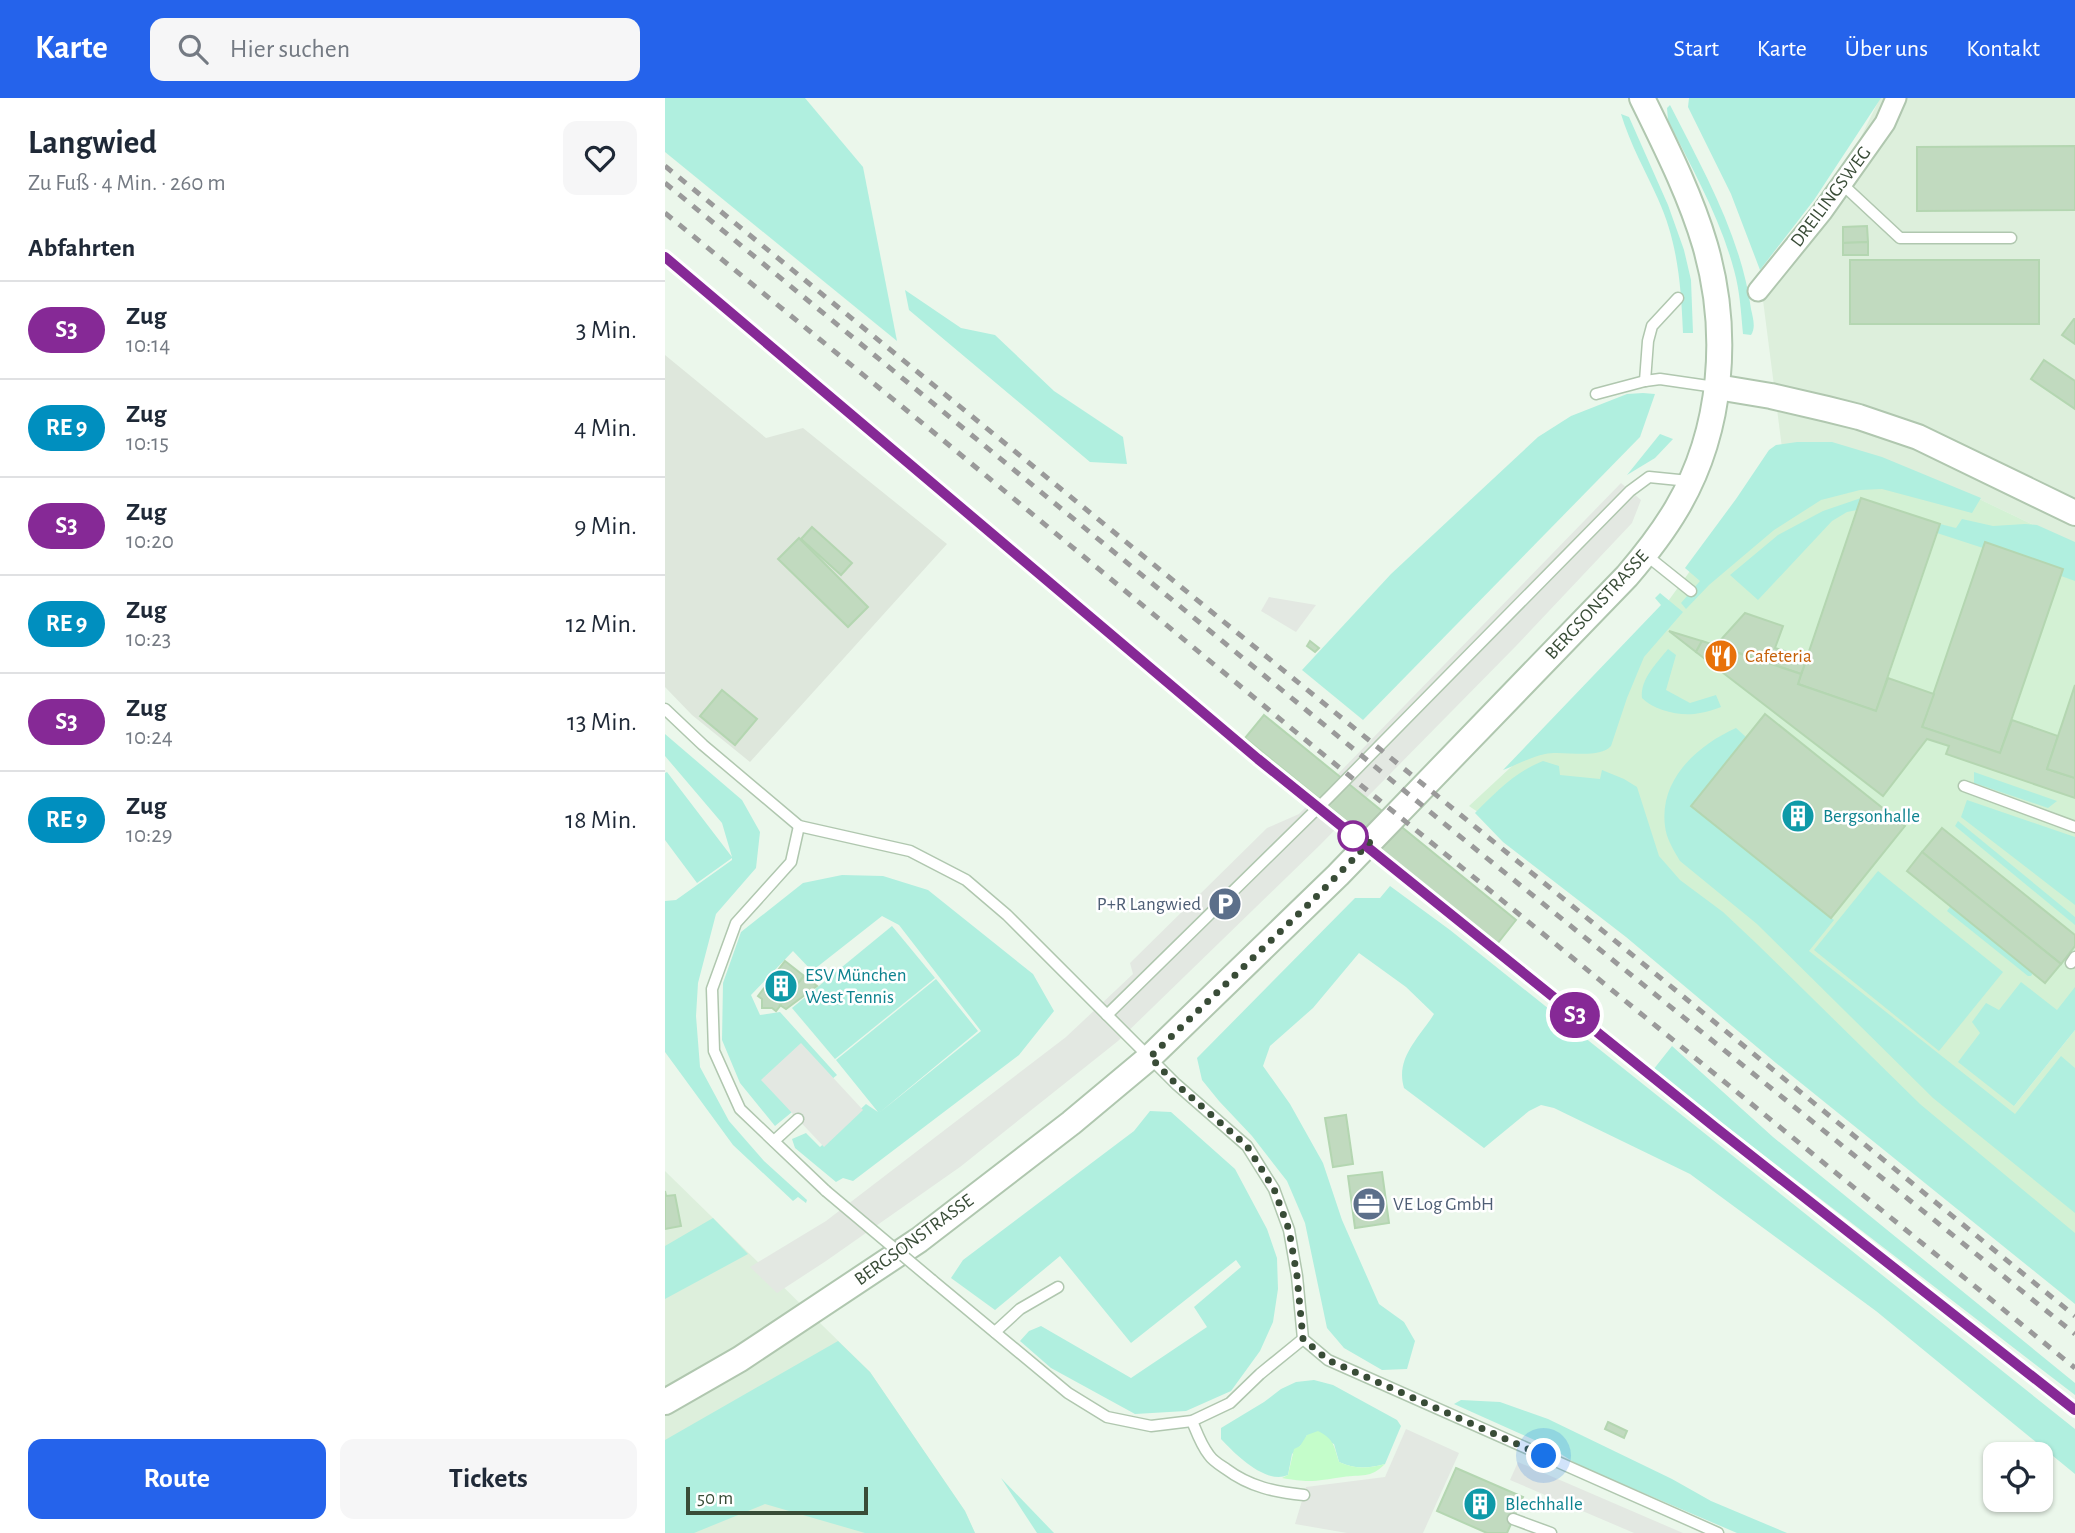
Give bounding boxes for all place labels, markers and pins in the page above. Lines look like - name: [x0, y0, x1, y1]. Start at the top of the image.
- restaurant icon: Cafeteria: [1702, 637, 1740, 675]
- place label: Cafeteria: [1745, 647, 1812, 666]
- building icon: Bergsonhalle: [1779, 797, 1817, 835]
- place label: Bergsonhalle: [1823, 807, 1920, 826]
- unlabelled marker: [1338, 821, 1368, 851]
- parking icon: P+R Langwied: [1206, 885, 1244, 923]
- place label: P+R Langwied: [1097, 895, 1201, 914]
- place label: ESV München West Tennis: [805, 966, 907, 1007]
- building icon: ESV München West Tennis: [762, 967, 800, 1005]
- office icon: VE Log GmbH: [1350, 1185, 1388, 1223]
- place label: VE Log GmbH: [1393, 1195, 1494, 1214]
- building icon: Blechhalle: [1461, 1485, 1499, 1523]
- place label: Blechhalle: [1505, 1495, 1583, 1514]

